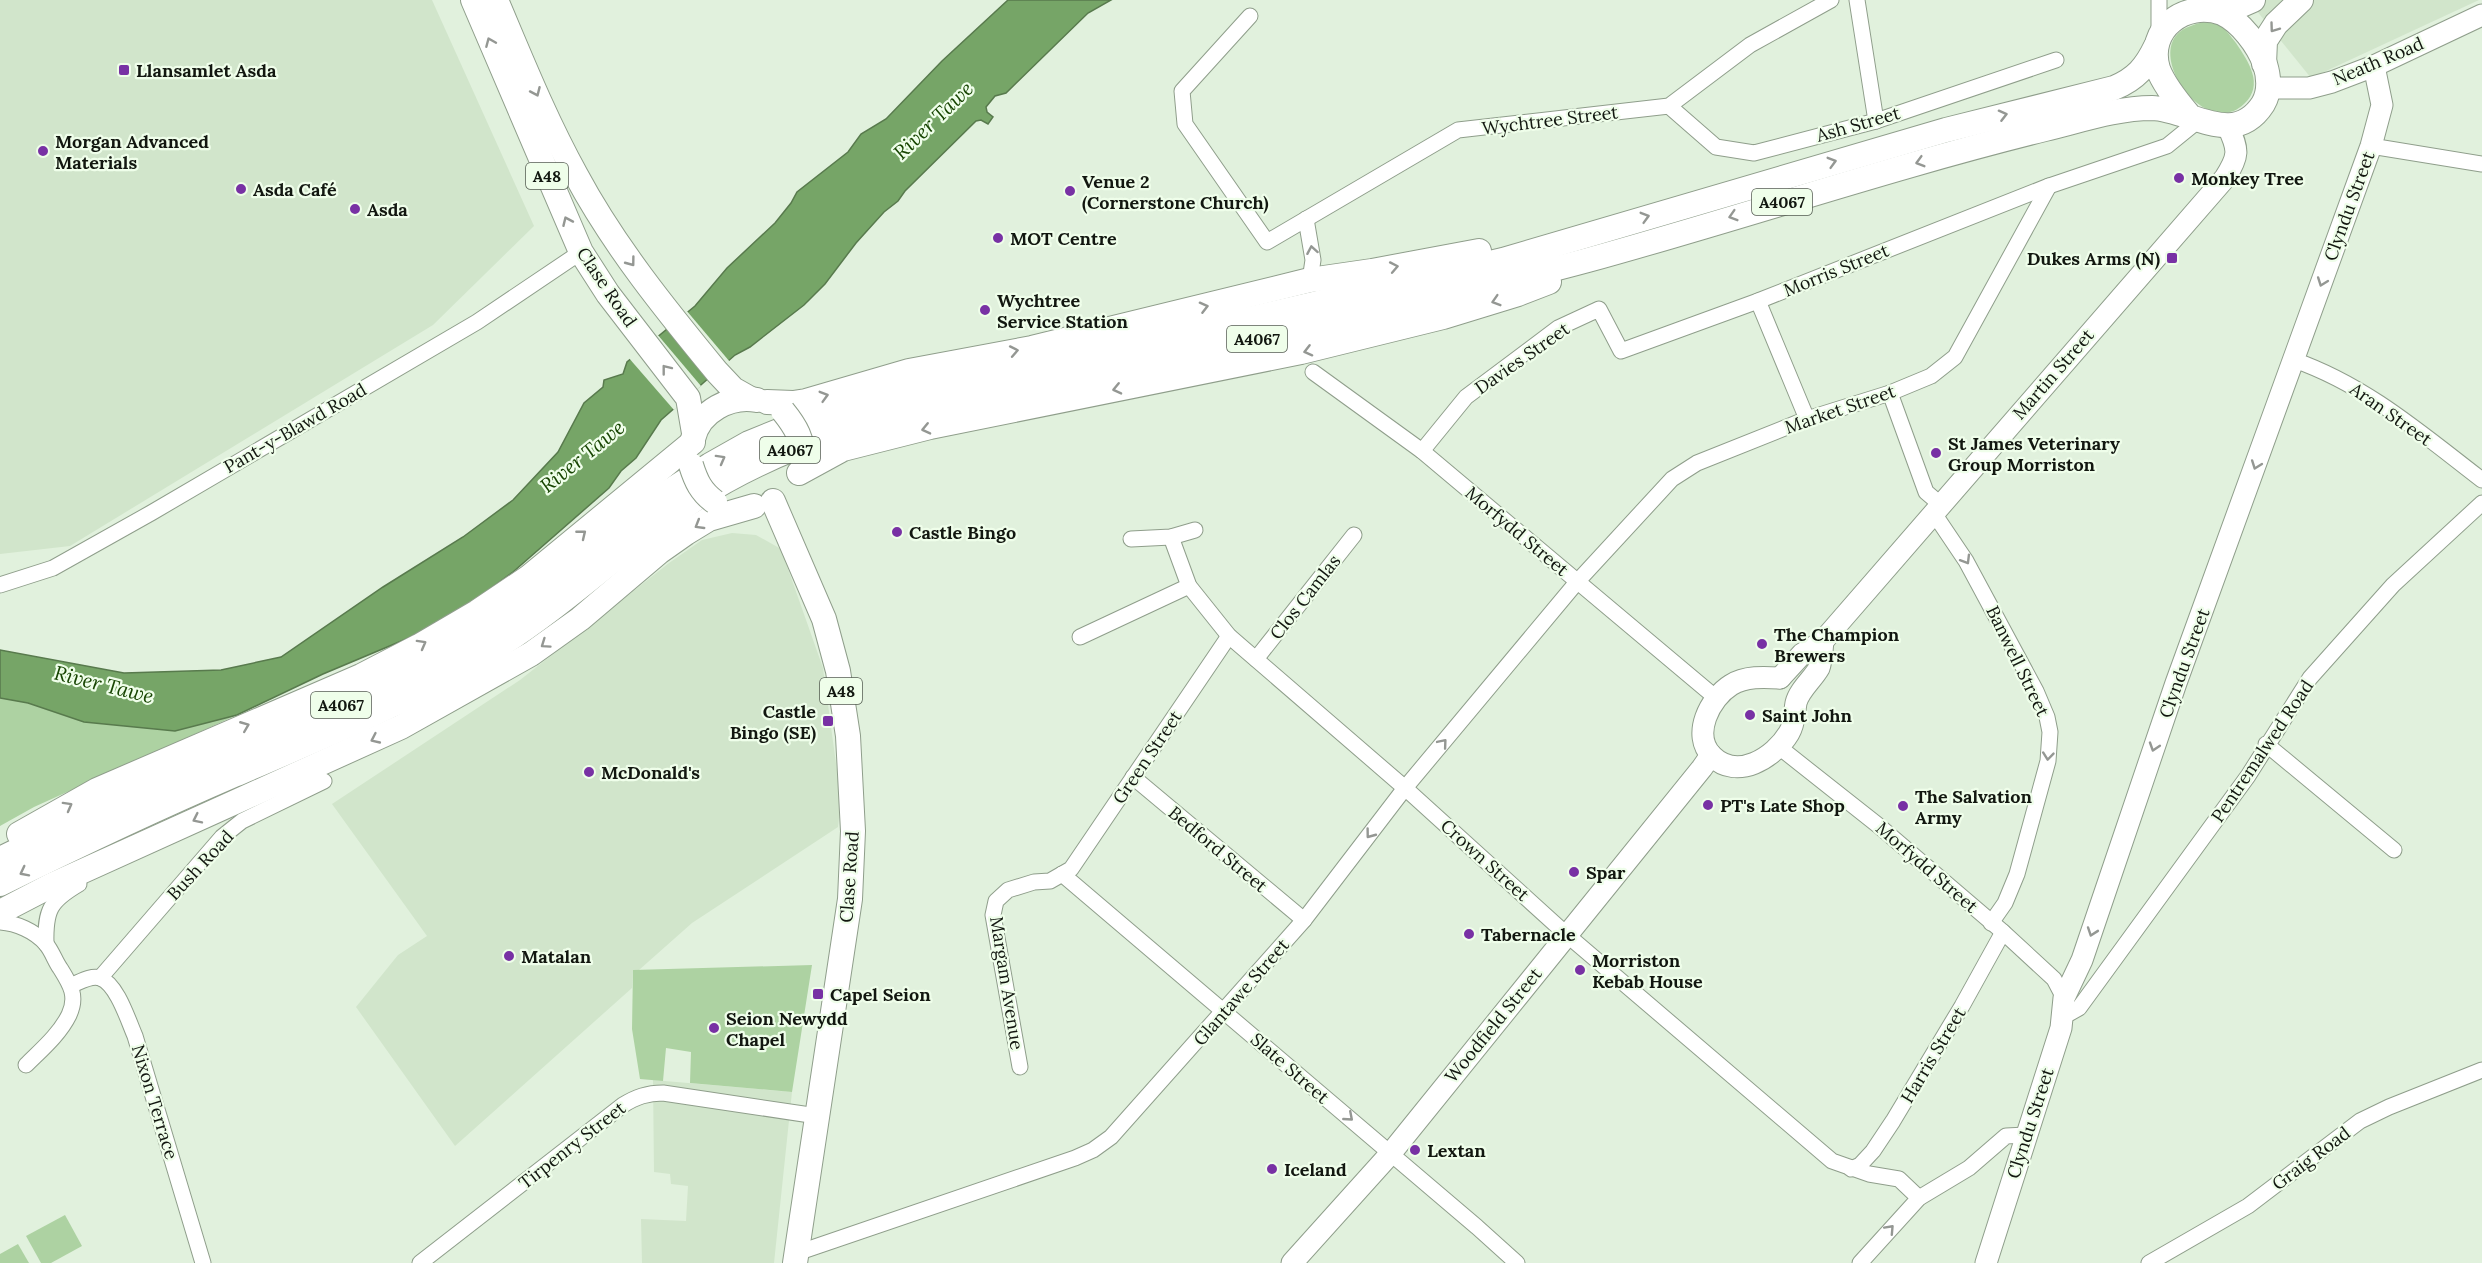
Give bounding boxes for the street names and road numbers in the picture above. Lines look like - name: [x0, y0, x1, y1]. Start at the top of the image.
- street label: Neath Road: [2329, 31, 2427, 90]
- street label: Wychtree Street: [1481, 100, 1619, 140]
- street label: Ash Street: [1812, 101, 1903, 147]
- street label: Clyndu Street: [2319, 148, 2379, 264]
- road number: A48: [526, 163, 568, 189]
- road number: A4067: [1752, 189, 1812, 215]
- street label: Morris Street: [1780, 238, 1892, 302]
- street label: Clase Road: [572, 243, 642, 331]
- street label: Davies Street: [1470, 317, 1574, 399]
- street label: Martin Street: [2007, 324, 2099, 424]
- road number: A4067: [1227, 326, 1287, 352]
- street label: Aran Street: [2345, 377, 2436, 451]
- street label: Pant-y-Blawd Road: [220, 378, 371, 478]
- street label: Market Street: [1782, 379, 1898, 439]
- road number: A4067: [760, 437, 820, 463]
- street label: Morfydd Street: [1461, 481, 1573, 581]
- street label: Clos Camlas: [1265, 550, 1345, 644]
- street label: Banwell Street: [1981, 602, 2055, 720]
- street label: Clyndu Street: [2154, 605, 2214, 721]
- street label: Pentremalwed Road: [2206, 675, 2318, 827]
- road number: A48: [820, 678, 862, 704]
- road number: A4067: [311, 692, 371, 718]
- street label: Green Street: [1107, 706, 1187, 808]
- street label: Bedford Street: [1164, 801, 1272, 897]
- street label: Crown Street: [1436, 814, 1534, 906]
- street label: Morfydd Street: [1871, 816, 1983, 918]
- street label: Bush Road: [162, 825, 238, 905]
- street label: Clase Road: [834, 830, 864, 923]
- street label: Margam Avenue: [985, 915, 1029, 1052]
- street label: Glantawe Street: [1188, 934, 1294, 1050]
- street label: Woodfield Street: [1440, 963, 1546, 1087]
- street label: Harris Street: [1895, 1003, 1971, 1107]
- street label: Slate Street: [1246, 1028, 1334, 1108]
- street label: Nixon Terrace: [127, 1042, 183, 1162]
- street label: Clyndu Street: [2001, 1065, 2059, 1181]
- street label: Tirpenry Street: [514, 1096, 630, 1194]
- street label: Graig Road: [2267, 1121, 2355, 1195]

